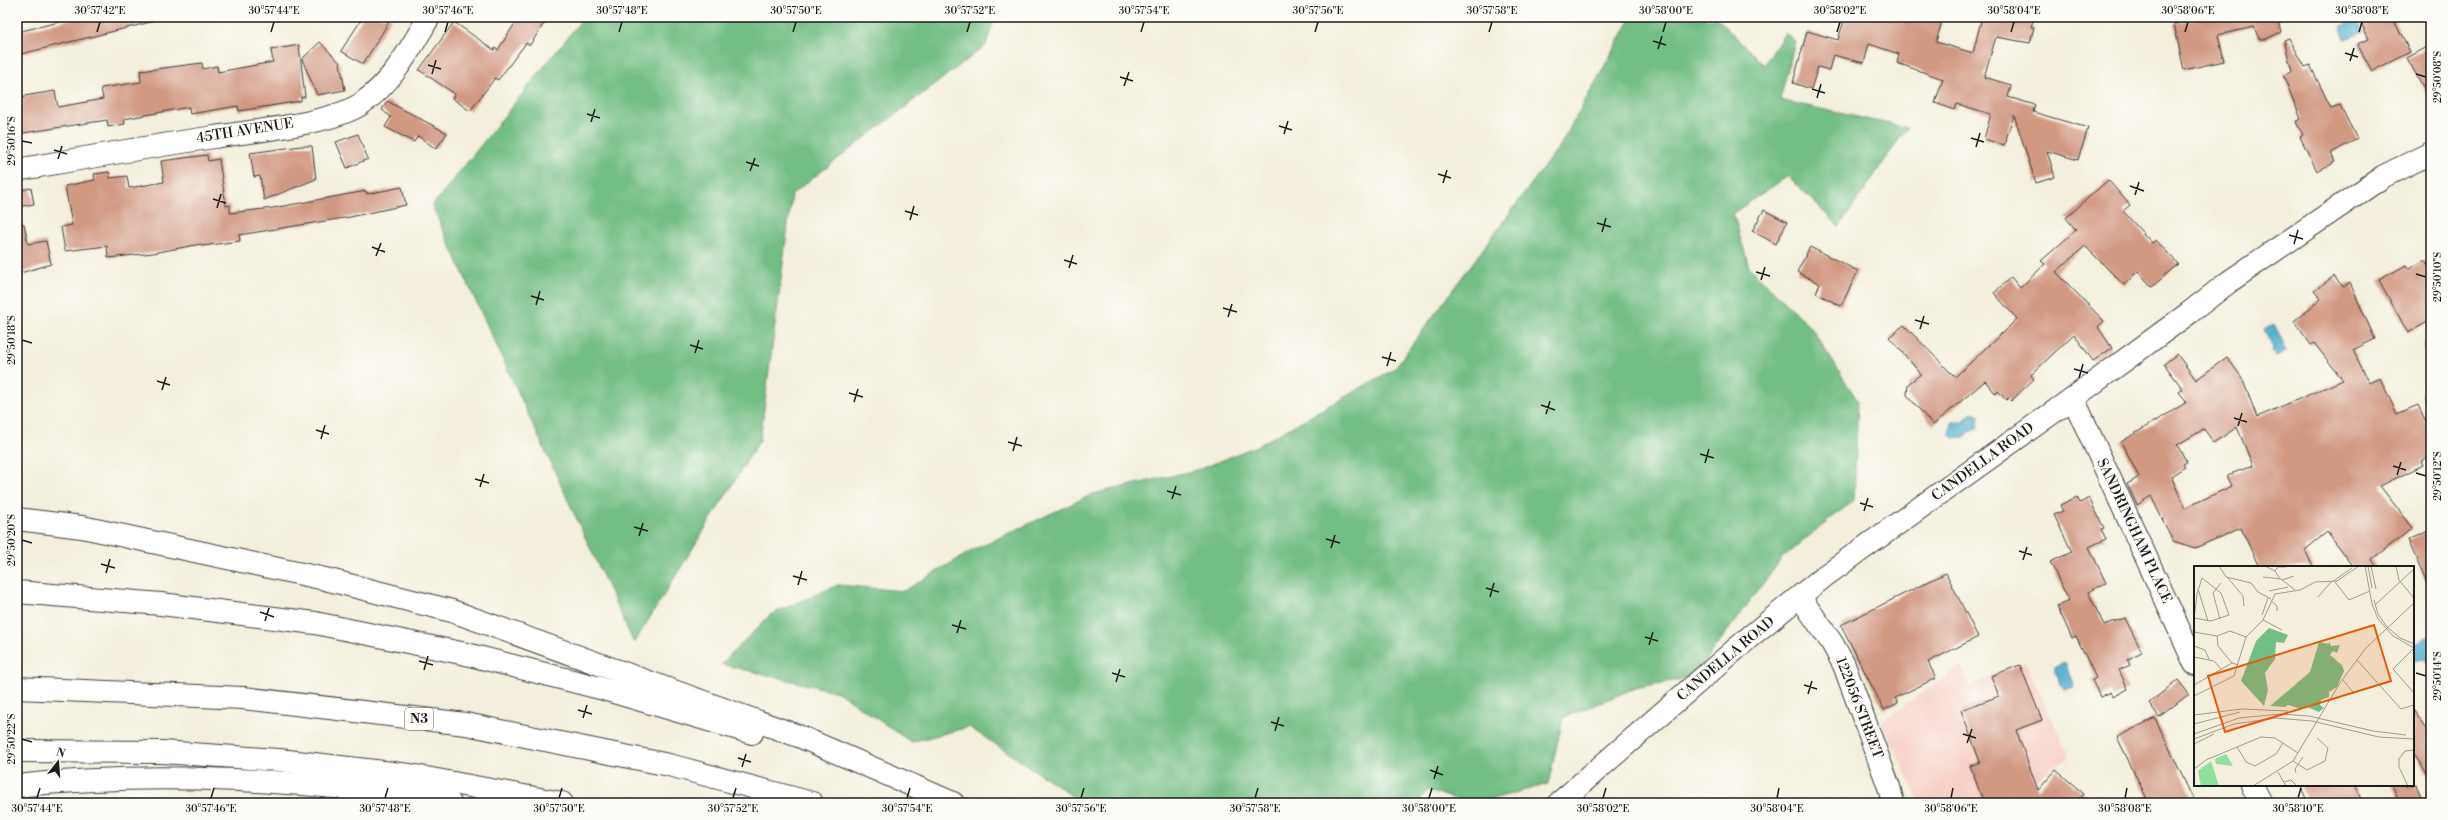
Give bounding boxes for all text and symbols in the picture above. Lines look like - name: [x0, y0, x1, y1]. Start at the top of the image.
- text: 30°57'42"E: [75, 5, 125, 17]
- text: 30°57'44"E: [248, 5, 300, 17]
- text: 30°57'46"E: [422, 5, 474, 17]
- text: 30°57'48"E: [596, 5, 648, 17]
- text: 30°57'50"E: [770, 5, 822, 17]
- text: 30°57'52"E: [945, 5, 995, 17]
- text: 30°57'54"E: [1119, 5, 1169, 17]
- text: 30°57'56"E: [1293, 5, 1343, 17]
- text: 30°57'58"E: [1467, 5, 1517, 17]
- text: 30°58'00"E: [1639, 5, 1693, 17]
- text: 30°58'02"E: [1814, 5, 1866, 17]
- text: 30°58'04"E: [1987, 5, 2041, 17]
- text: 30°58'06"E: [2161, 5, 2215, 17]
- text: 30°58'08"E: [2335, 5, 2389, 17]
- text: 29°50'08"S: [2432, 51, 2444, 103]
- street label: 45TH AVENUE: [195, 114, 295, 148]
- text: 29°50'16"S: [6, 116, 18, 166]
- text: 29°50'10"S: [2432, 252, 2444, 302]
- text: 29°50'18"S: [6, 315, 18, 365]
- street label: CANDELLA ROAD: [1928, 419, 2038, 505]
- text: 29°50'12"S: [2432, 451, 2444, 501]
- street label: SANDRINGHAM PLACE: [2092, 456, 2176, 606]
- text: 29°50'20"S: [6, 514, 18, 566]
- inset map: [2194, 566, 2414, 786]
- street label: CANDELLA ROAD: [1673, 613, 1779, 705]
- text: 29°50'14"S: [2432, 651, 2444, 701]
- street label: 122056 STREET: [1831, 655, 1887, 761]
- road number: N3: [405, 708, 433, 730]
- text: 29°50'22"S: [6, 713, 18, 764]
- north arrow: [38, 742, 78, 782]
- text: N: [54, 745, 67, 761]
- text: 30°57'44"E: [11, 803, 63, 815]
- text: 30°57'46"E: [185, 803, 237, 815]
- text: 30°57'48"E: [359, 803, 411, 815]
- text: 30°57'50"E: [533, 803, 585, 815]
- text: 30°57'52"E: [708, 803, 758, 815]
- text: 30°57'54"E: [882, 803, 932, 815]
- text: 30°57'56"E: [1056, 803, 1106, 815]
- text: 30°57'58"E: [1230, 803, 1280, 815]
- text: 30°58'00"E: [1402, 803, 1456, 815]
- text: 30°58'02"E: [1577, 803, 1629, 815]
- text: 30°58'04"E: [1750, 803, 1804, 815]
- text: 30°58'06"E: [1924, 803, 1978, 815]
- text: 30°58'08"E: [2098, 803, 2152, 815]
- text: 30°58'10"E: [2272, 803, 2324, 815]

